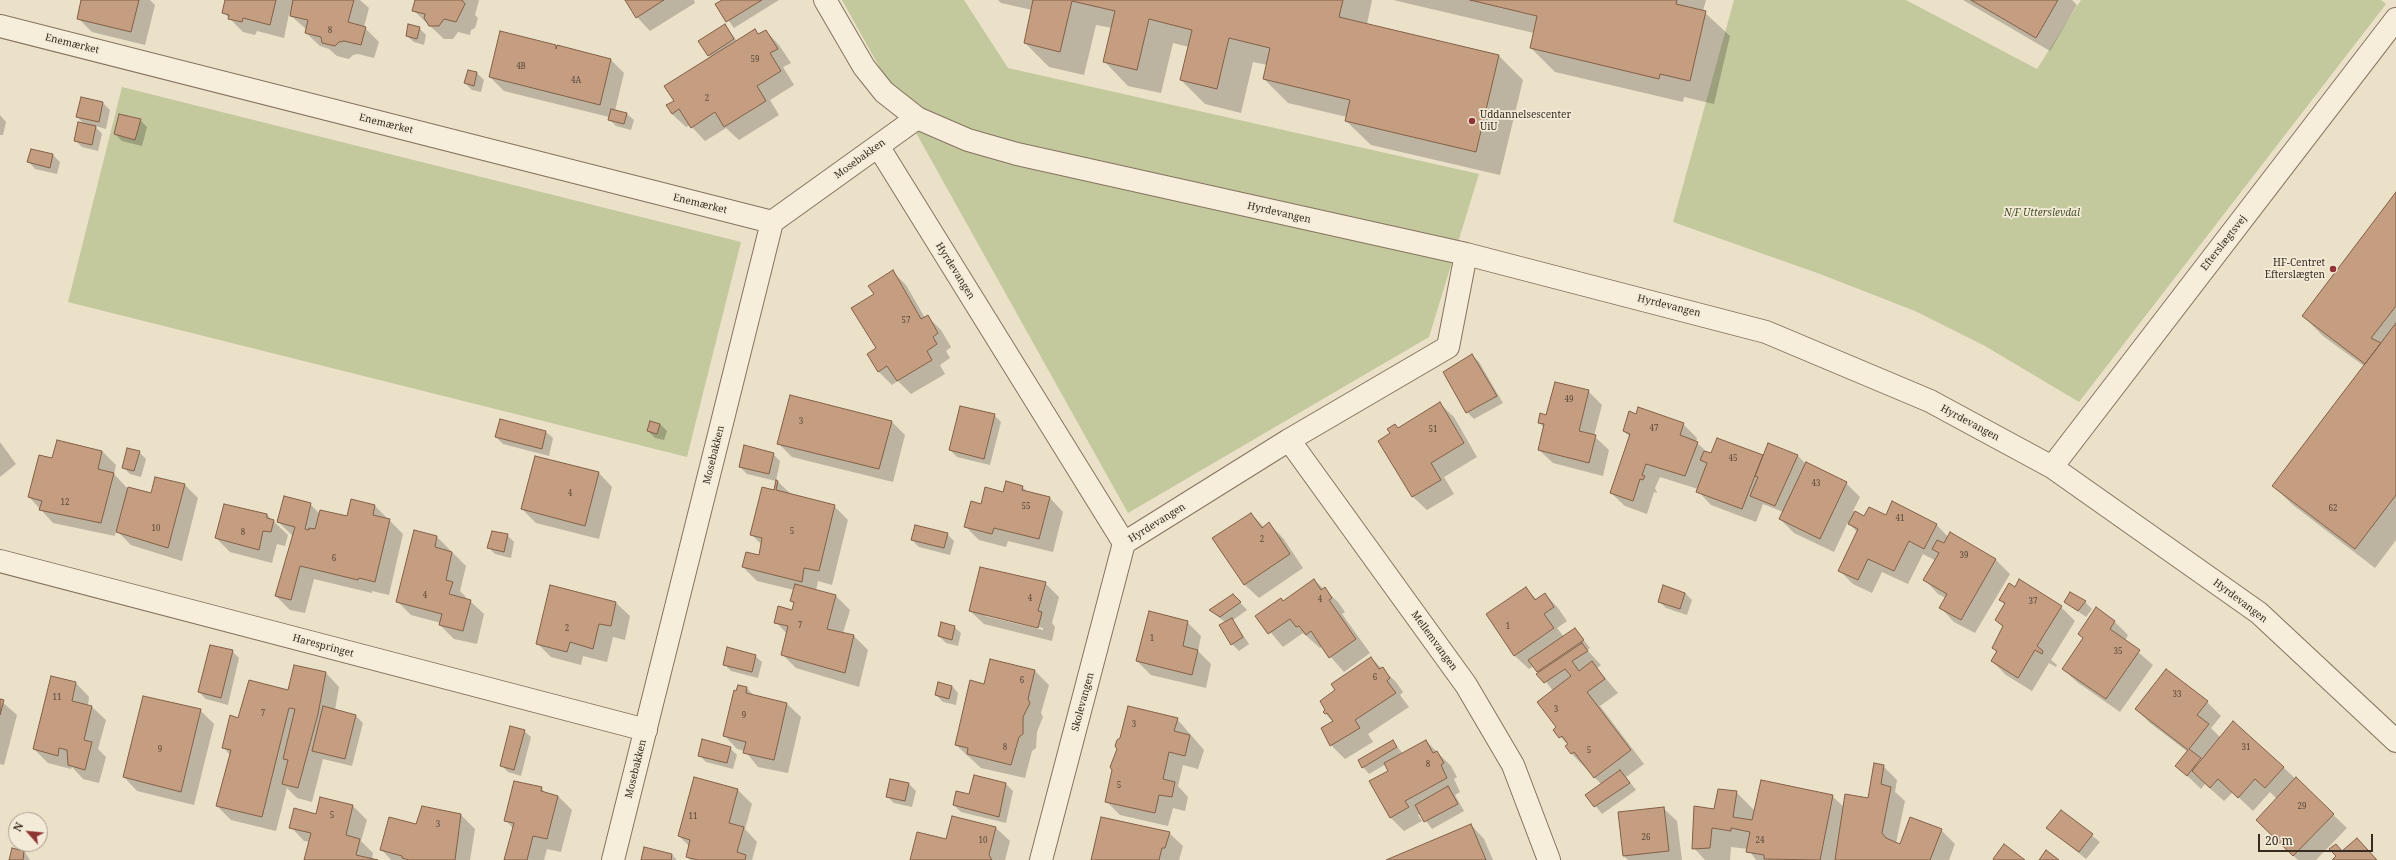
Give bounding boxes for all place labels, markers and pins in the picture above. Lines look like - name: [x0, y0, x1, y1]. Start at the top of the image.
- place label: Uddannelsescenter UiU: [1480, 109, 1571, 132]
- marker: Uddannelsescenter UiU: [1467, 116, 1477, 126]
- place label: HF-Centret Efterslægten: [2265, 257, 2325, 280]
- marker: HF-Centret Efterslægten: [2328, 264, 2338, 274]

